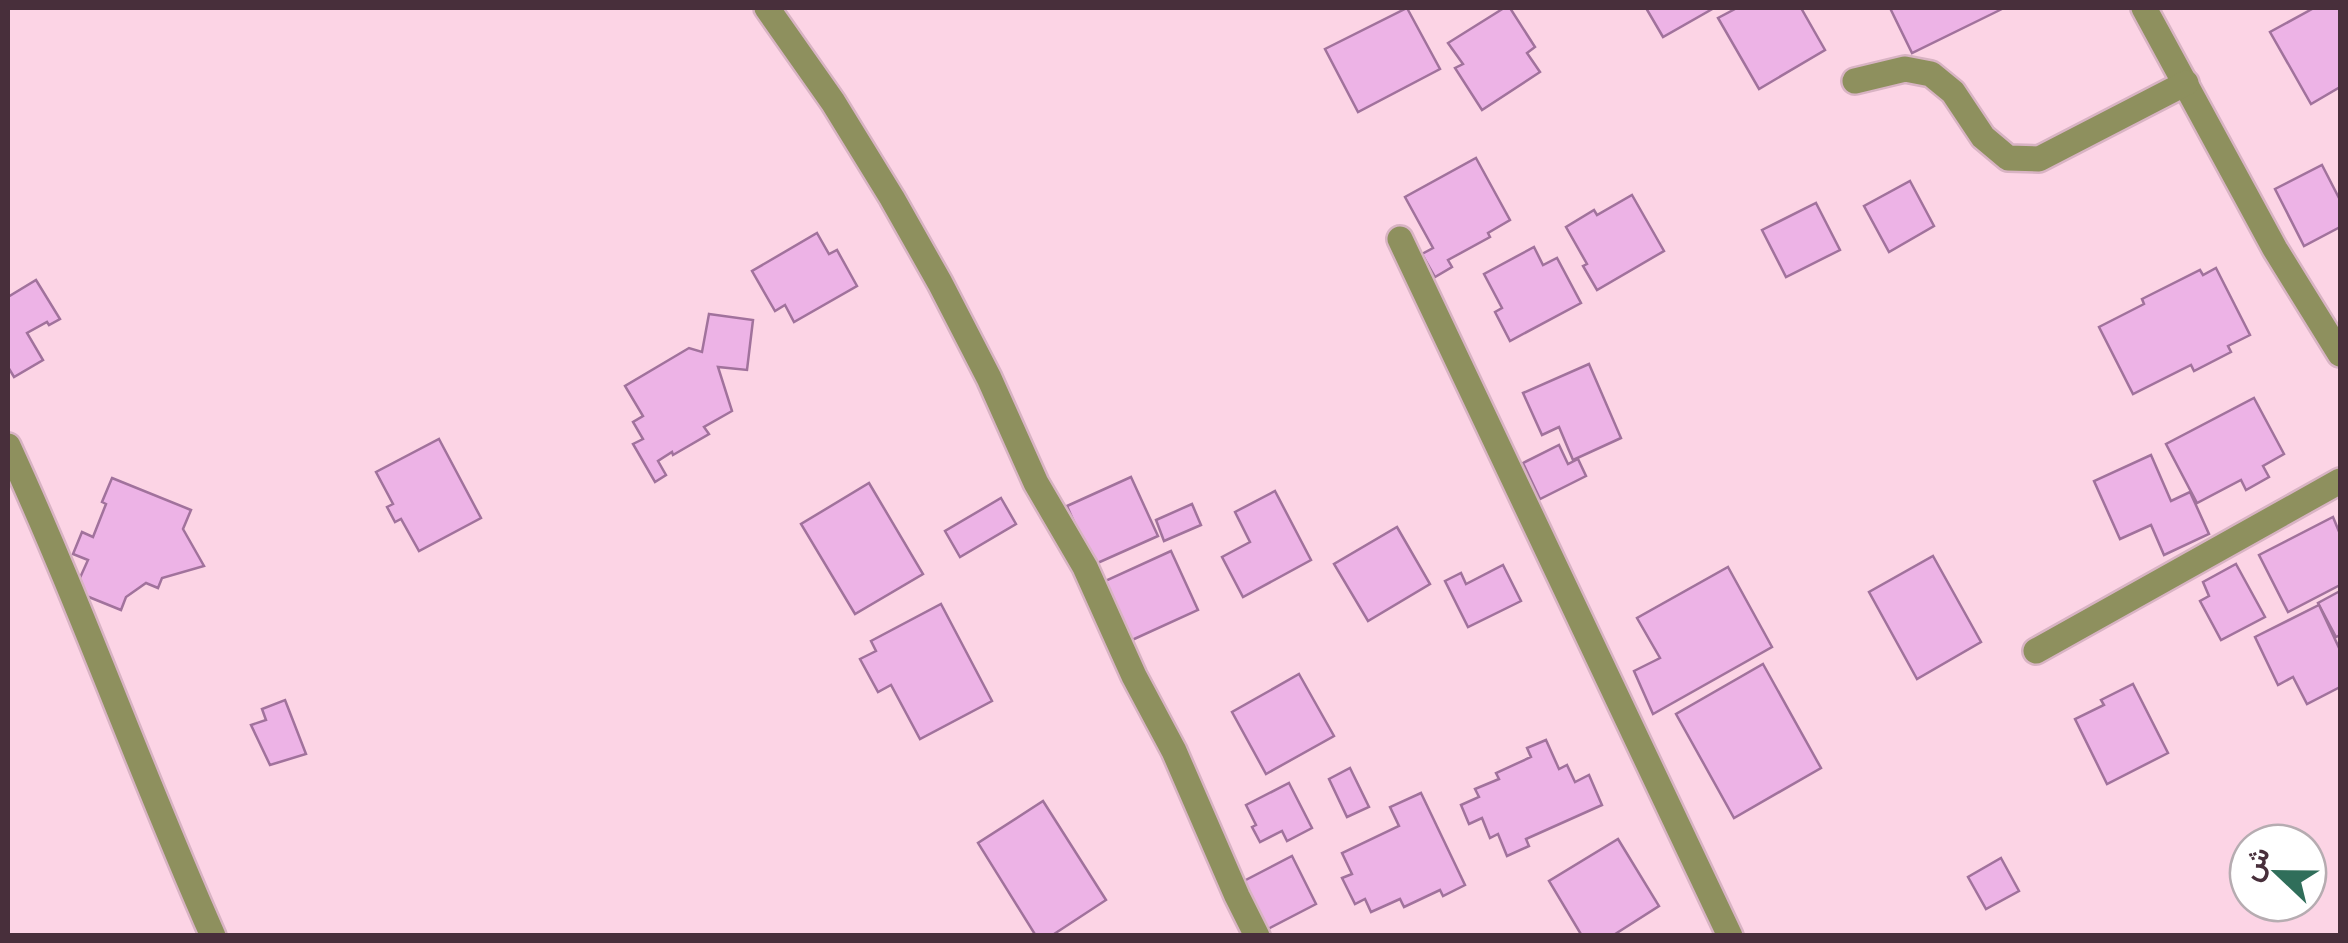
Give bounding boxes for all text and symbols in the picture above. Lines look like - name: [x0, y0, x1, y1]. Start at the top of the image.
- north arrow: [2228, 823, 2328, 923]
- text: ش: [2233, 842, 2277, 886]

